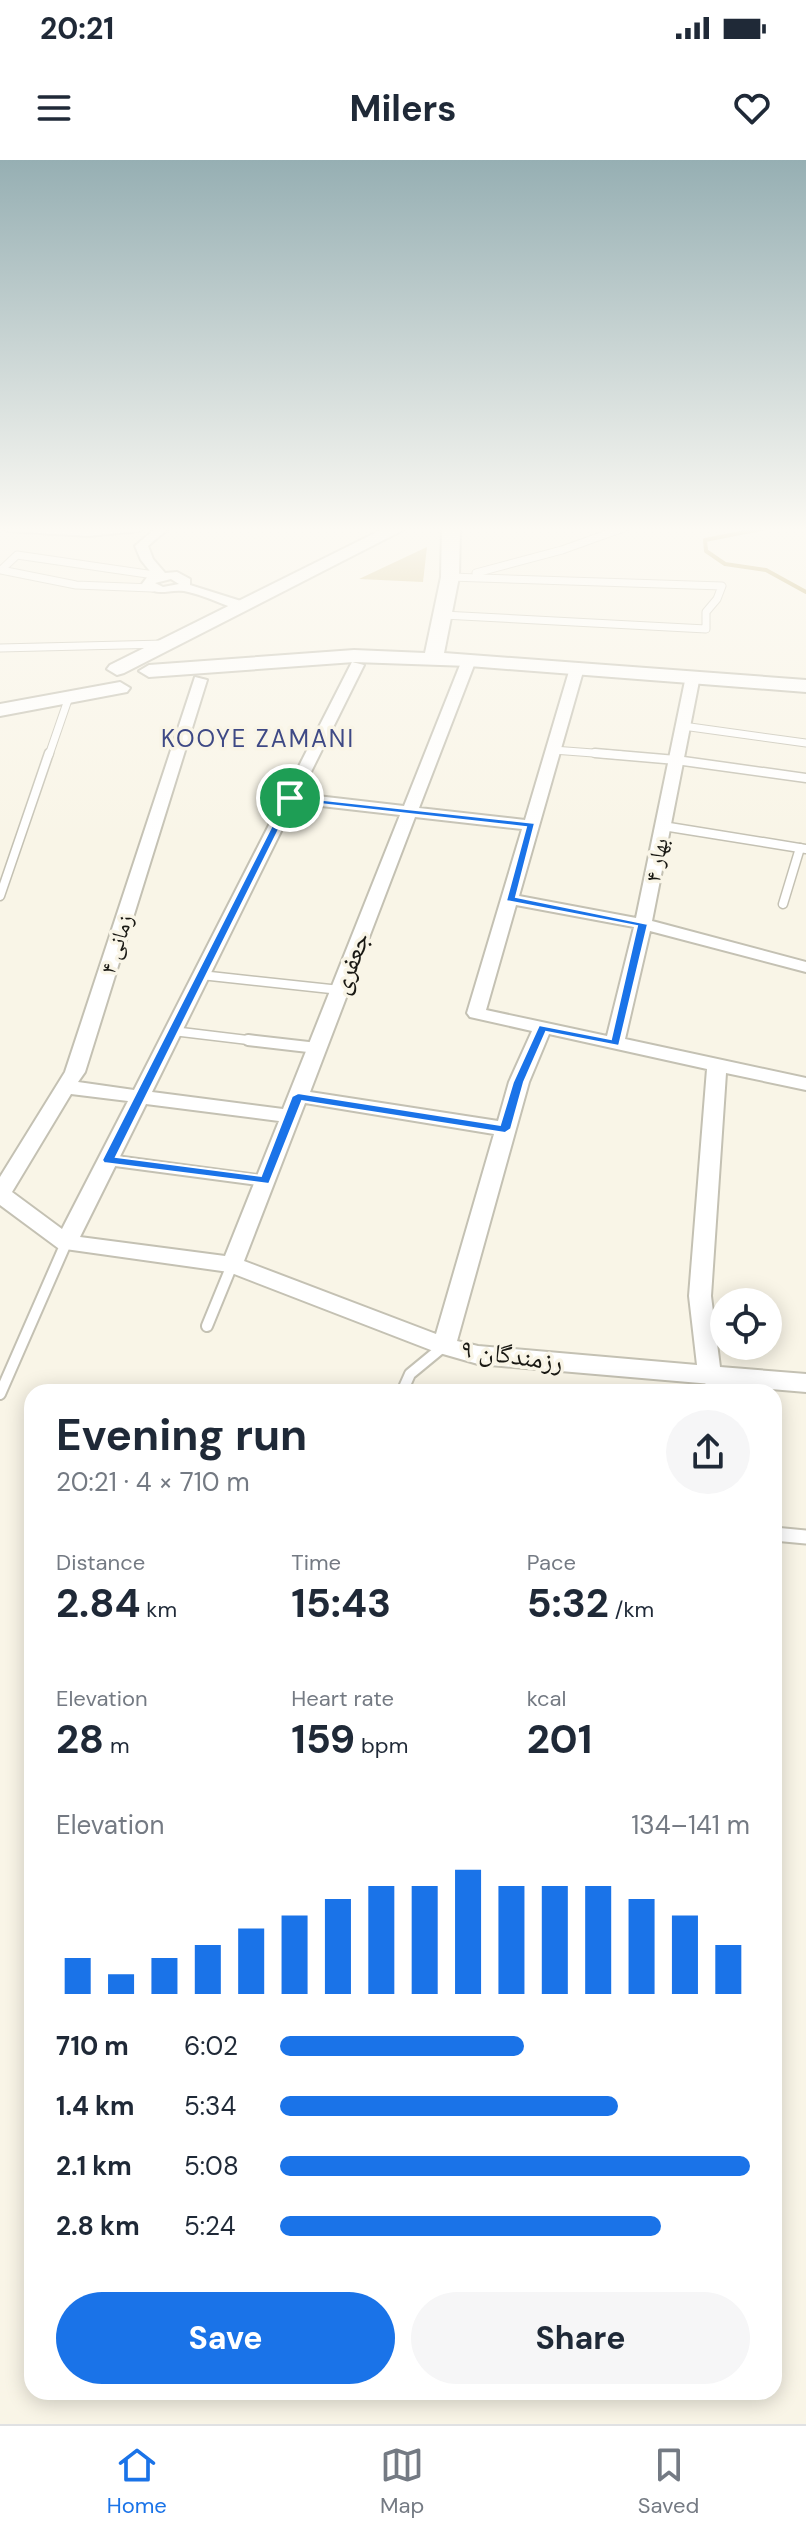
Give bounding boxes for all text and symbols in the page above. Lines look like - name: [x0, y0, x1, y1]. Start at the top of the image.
- text: 20:21: [40, 9, 114, 48]
- text: Milers: [350, 85, 456, 132]
- icon: menu: [32, 86, 76, 130]
- icon: heart: [730, 86, 774, 130]
- district label: KOOYE ZAMANI: [161, 723, 355, 754]
- pin: [256, 764, 324, 832]
- icon: arrive: [268, 776, 312, 820]
- street label: بهار ۴: [638, 836, 675, 885]
- street label: زمانی ۴: [93, 911, 140, 978]
- street label: جعفری: [323, 927, 377, 999]
- map controls: [710, 1288, 782, 1360]
- button: locate: [710, 1288, 782, 1360]
- street label: رزمندگان ۹: [459, 1331, 565, 1379]
- text: Evening run: [56, 1406, 307, 1464]
- button: share: [666, 1410, 750, 1494]
- text: 20:21 · 4 × 710 m: [56, 1465, 250, 1499]
- text: Distance: [56, 1548, 145, 1577]
- text: Time: [291, 1548, 341, 1577]
- text: Pace: [527, 1548, 576, 1577]
- text: 2.84: [56, 1577, 140, 1629]
- text: 15:43: [291, 1577, 391, 1629]
- text: 5:32: [527, 1577, 609, 1629]
- text: km: [140, 1595, 177, 1624]
- text: /km: [609, 1595, 654, 1624]
- text: Elevation: [56, 1684, 148, 1713]
- text: Heart rate: [291, 1684, 394, 1713]
- text: kcal: [527, 1684, 566, 1713]
- text: 28: [56, 1713, 104, 1765]
- text: 159: [291, 1713, 355, 1765]
- text: 201: [527, 1713, 592, 1765]
- text: m: [104, 1731, 130, 1760]
- text: bpm: [355, 1731, 408, 1760]
- text: Elevation: [56, 1808, 164, 1842]
- text: 134–141 m: [631, 1808, 750, 1842]
- text: 710 m: [56, 2029, 129, 2063]
- text: 6:02: [184, 2029, 238, 2063]
- text: 1.4 km: [56, 2089, 135, 2123]
- text: 5:34: [184, 2089, 236, 2123]
- text: 2.1 km: [56, 2149, 132, 2183]
- text: 5:08: [184, 2149, 239, 2183]
- text: 2.8 km: [56, 2209, 140, 2243]
- text: 5:24: [184, 2209, 235, 2243]
- button: Save: [56, 2292, 395, 2384]
- button: Share: [411, 2292, 750, 2384]
- tab: Home: [107, 2443, 167, 2520]
- tab: Map: [380, 2443, 424, 2520]
- tab: Saved: [638, 2443, 699, 2520]

